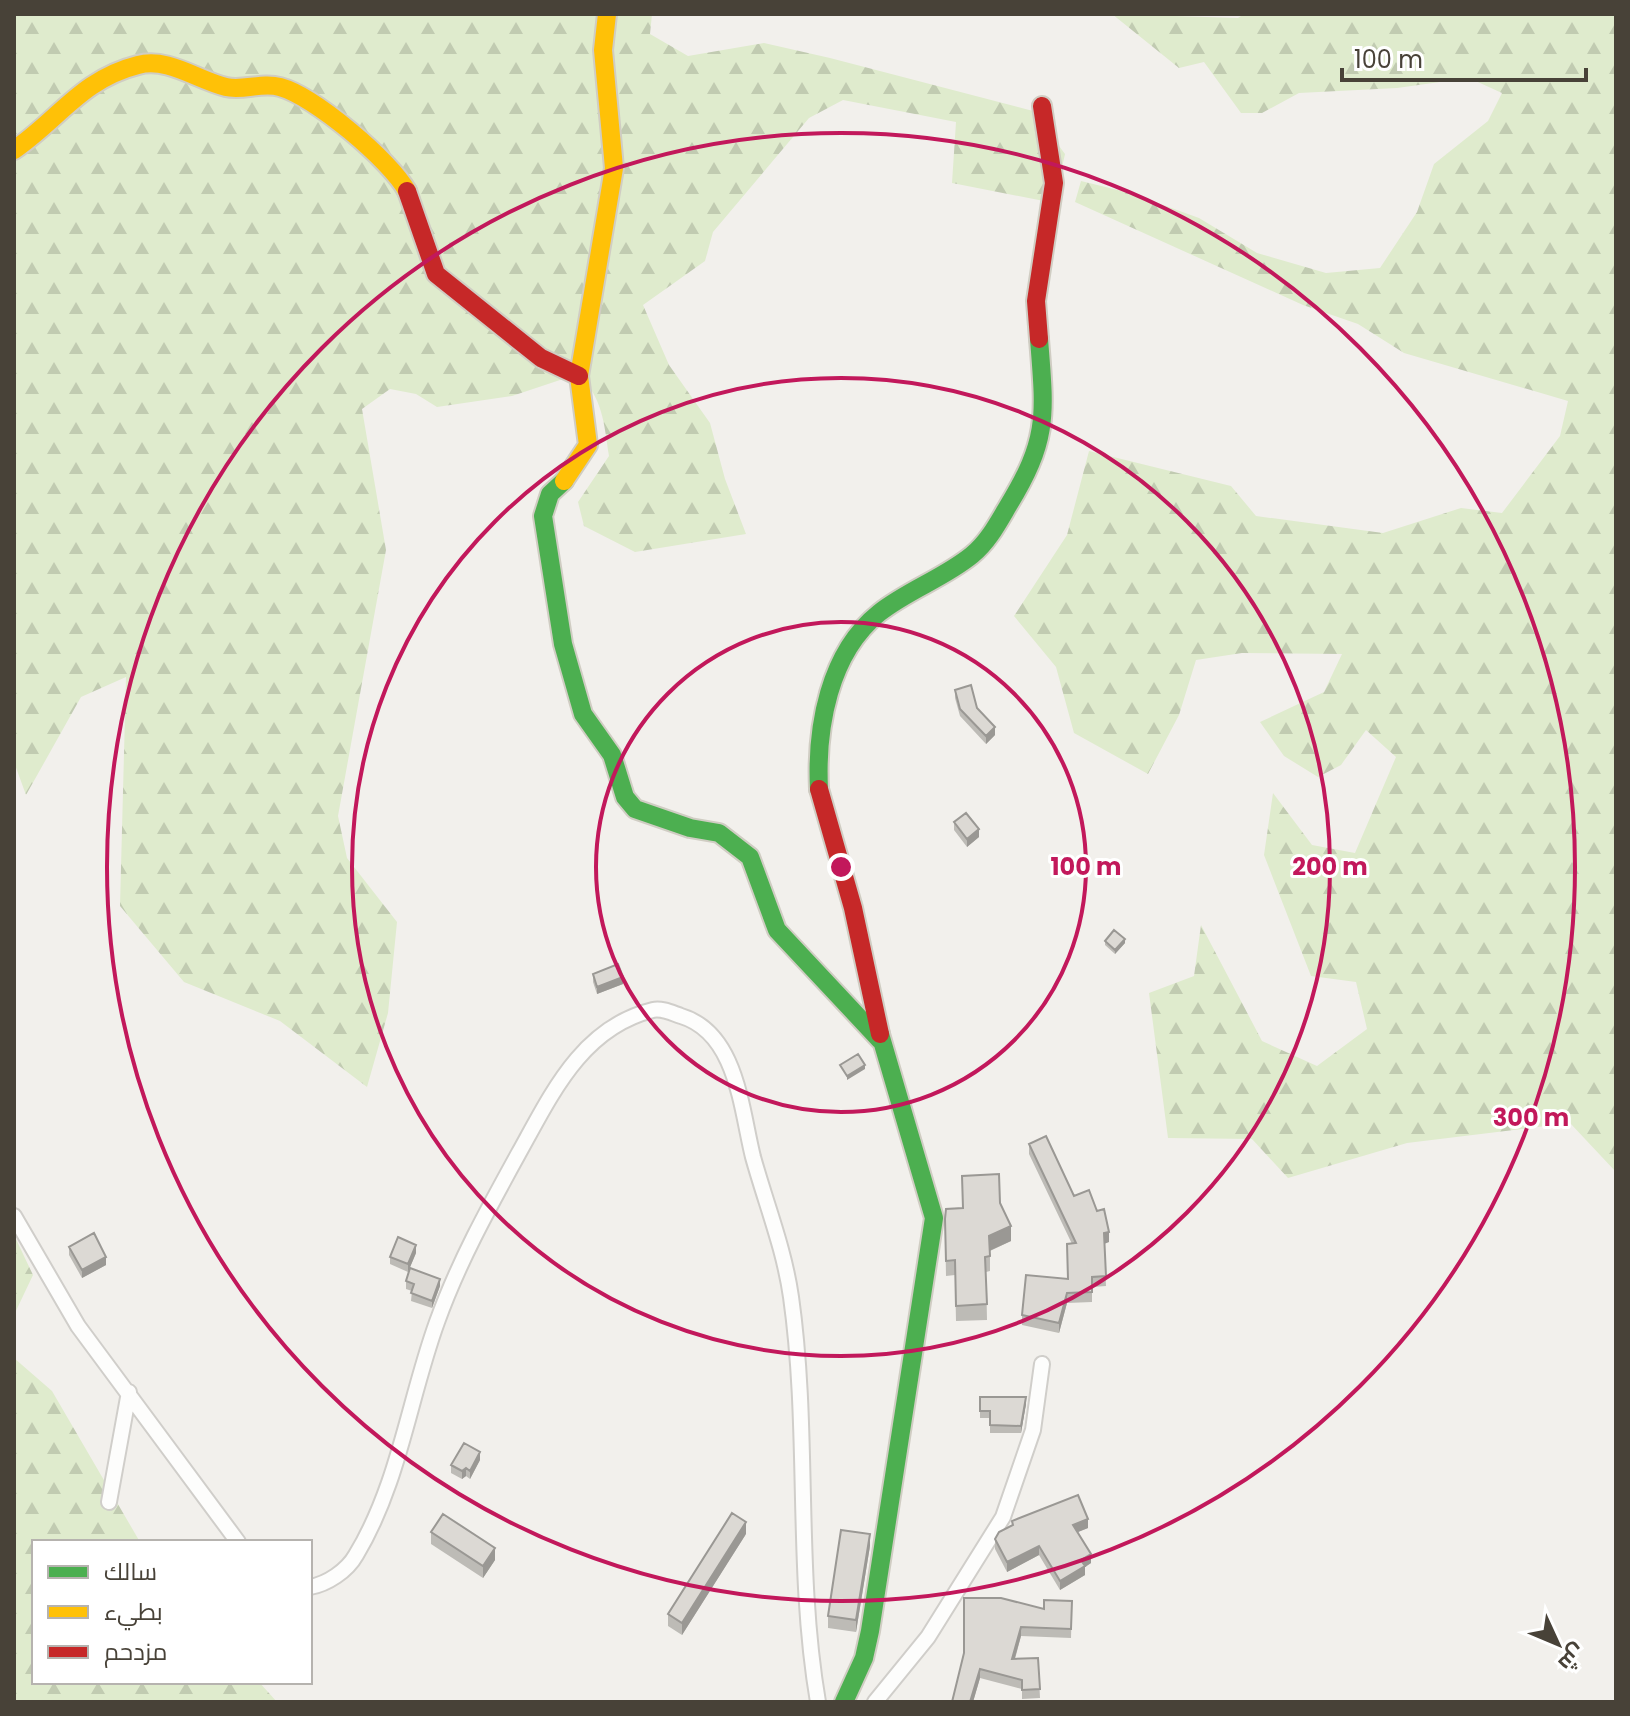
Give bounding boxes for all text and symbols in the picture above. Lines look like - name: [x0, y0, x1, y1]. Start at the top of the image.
- scale bar: [1342, 32, 1586, 82]
- text: 100 m: [1354, 43, 1423, 76]
- text: 100 m: [1051, 850, 1121, 883]
- text: 200 m: [1292, 850, 1368, 883]
- centre of rings: [827, 853, 855, 881]
- text: 300 m: [1493, 1101, 1569, 1134]
- legend: [32, 1540, 312, 1684]
- text: سالك: [104, 1555, 157, 1588]
- text: بطيء: [104, 1595, 163, 1631]
- north arrow: [1518, 1604, 1598, 1684]
- text: مزدحم: [104, 1635, 167, 1668]
- text: ش: [1551, 1637, 1593, 1678]

